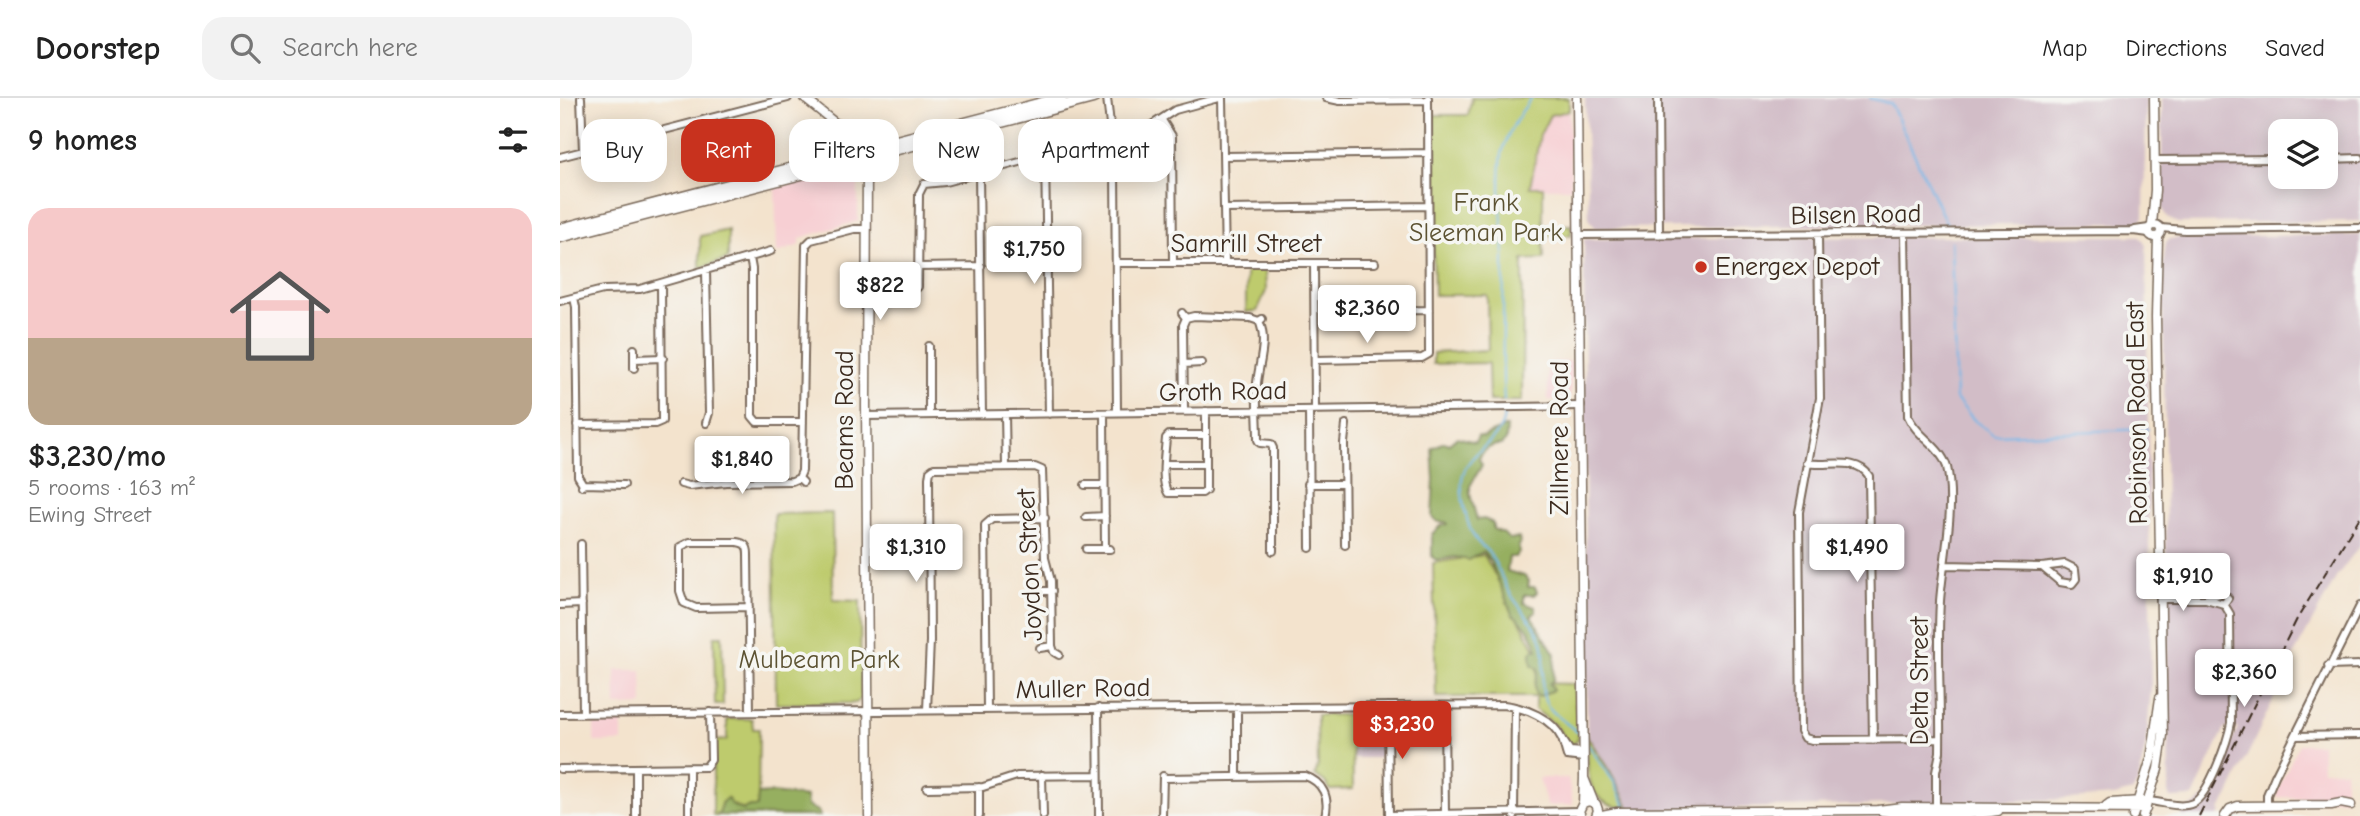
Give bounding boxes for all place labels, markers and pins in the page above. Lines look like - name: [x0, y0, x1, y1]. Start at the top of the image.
- pin: $1,750: [977, 226, 1091, 286]
- place label: Energex Depot: [1715, 252, 1881, 282]
- marker: Energex Depot: [1693, 259, 1709, 275]
- pin: $822: [839, 262, 921, 322]
- pin: $2,360: [1310, 286, 1424, 345]
- pin: $1,840: [685, 436, 799, 496]
- pin: $1,310: [859, 524, 973, 584]
- pin: $1,490: [1800, 524, 1914, 584]
- pin: $1,910: [2126, 554, 2240, 613]
- pin: $2,360: [2187, 650, 2301, 709]
- pin: $3,230: [1345, 702, 1459, 761]

